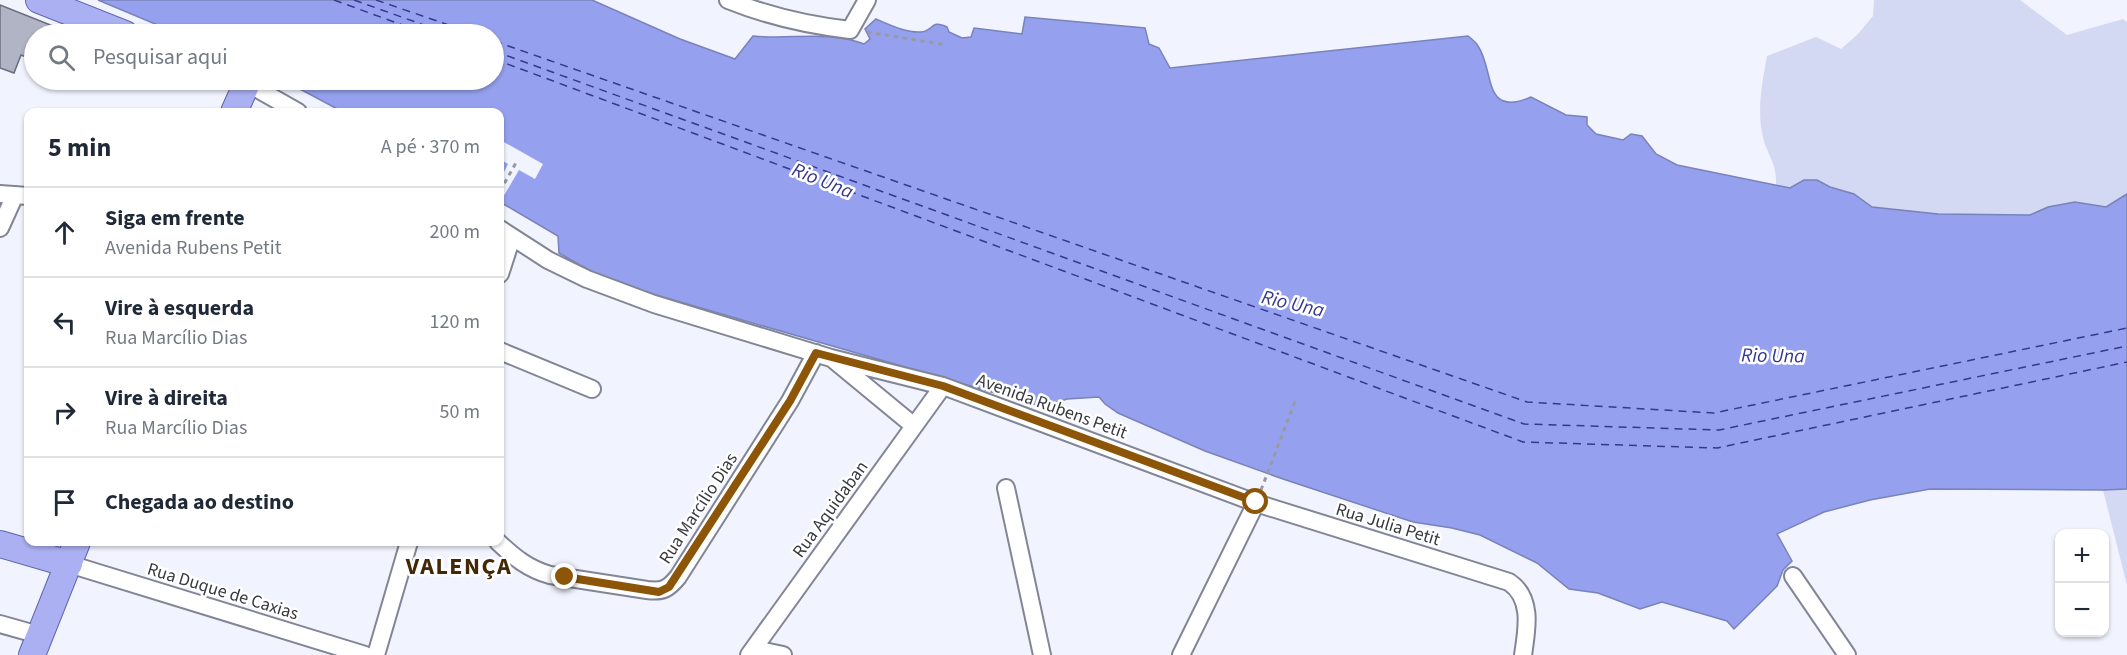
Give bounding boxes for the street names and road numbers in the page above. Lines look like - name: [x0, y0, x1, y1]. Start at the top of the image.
- street label: Avenida Rubens Petit: [973, 368, 1131, 445]
- street label: Rua Marcílio Dias: [653, 448, 744, 569]
- street label: Rua Aquidaban: [787, 456, 874, 563]
- street label: Rua Julia Petit: [1333, 497, 1443, 552]
- street label: Rua Duque de Caxias: [144, 557, 301, 626]

